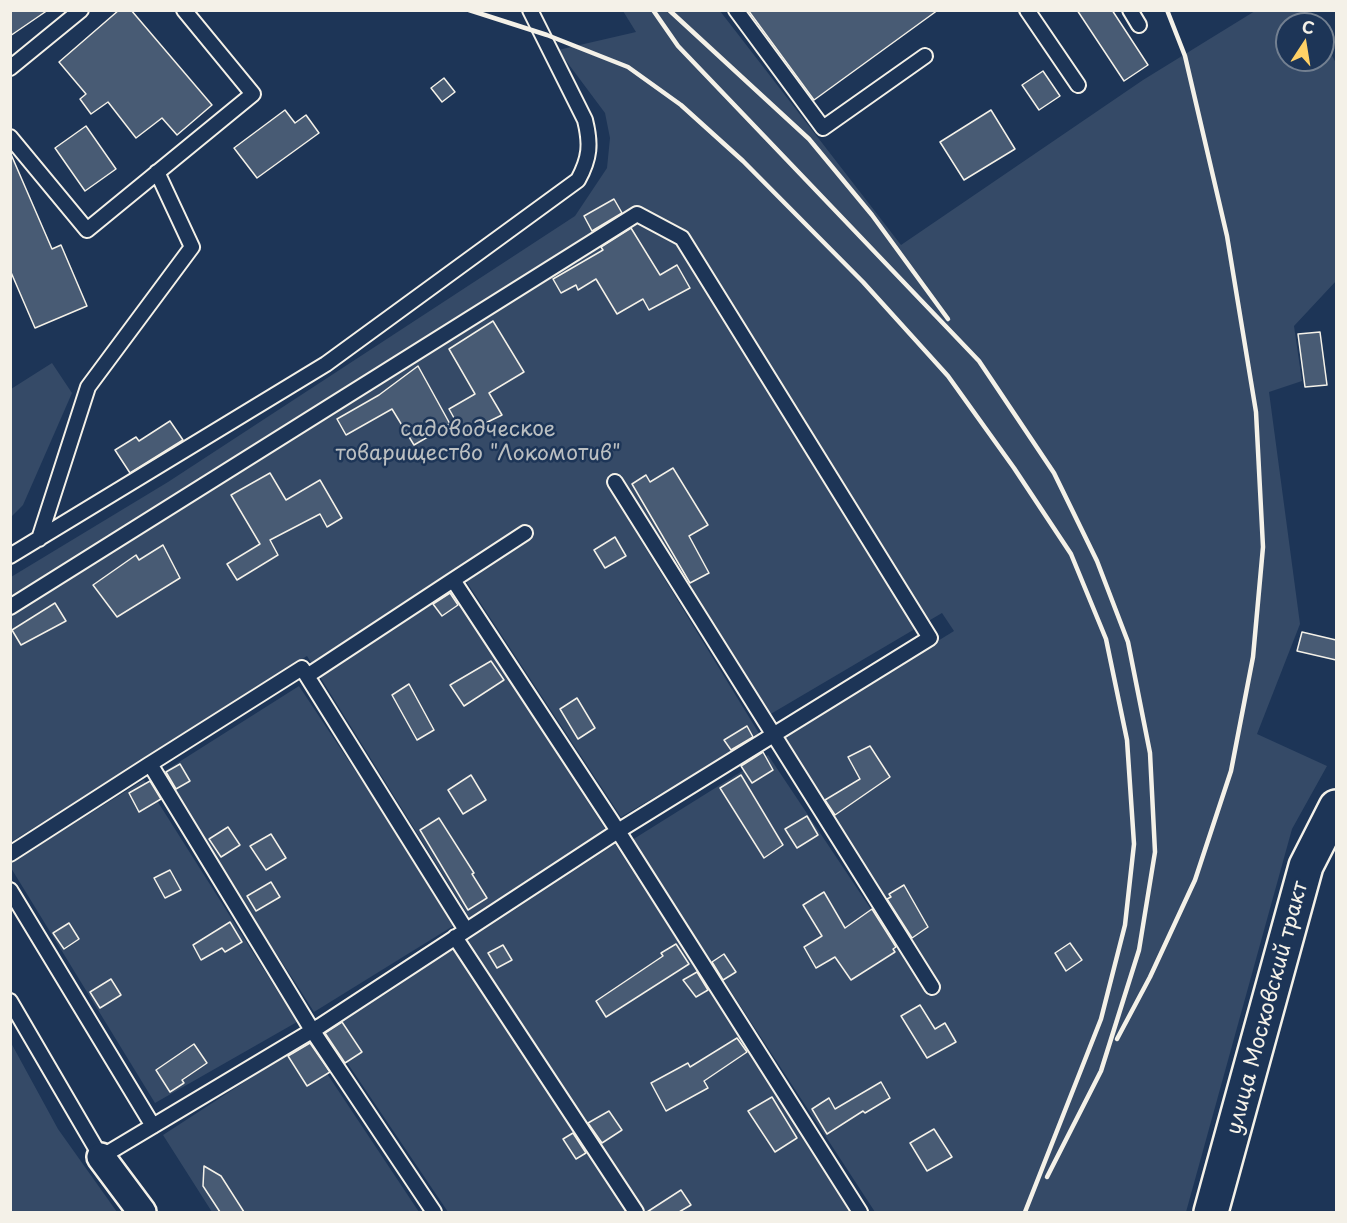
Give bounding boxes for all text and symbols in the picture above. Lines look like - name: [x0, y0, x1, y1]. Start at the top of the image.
- north arrow: [1275, 12, 1335, 72]
- text: С: [1300, 13, 1317, 39]
- park label: садоводческое товарищество "Локомотив": [335, 417, 621, 467]
- street label: улица Московский тракт: [1222, 879, 1314, 1137]

